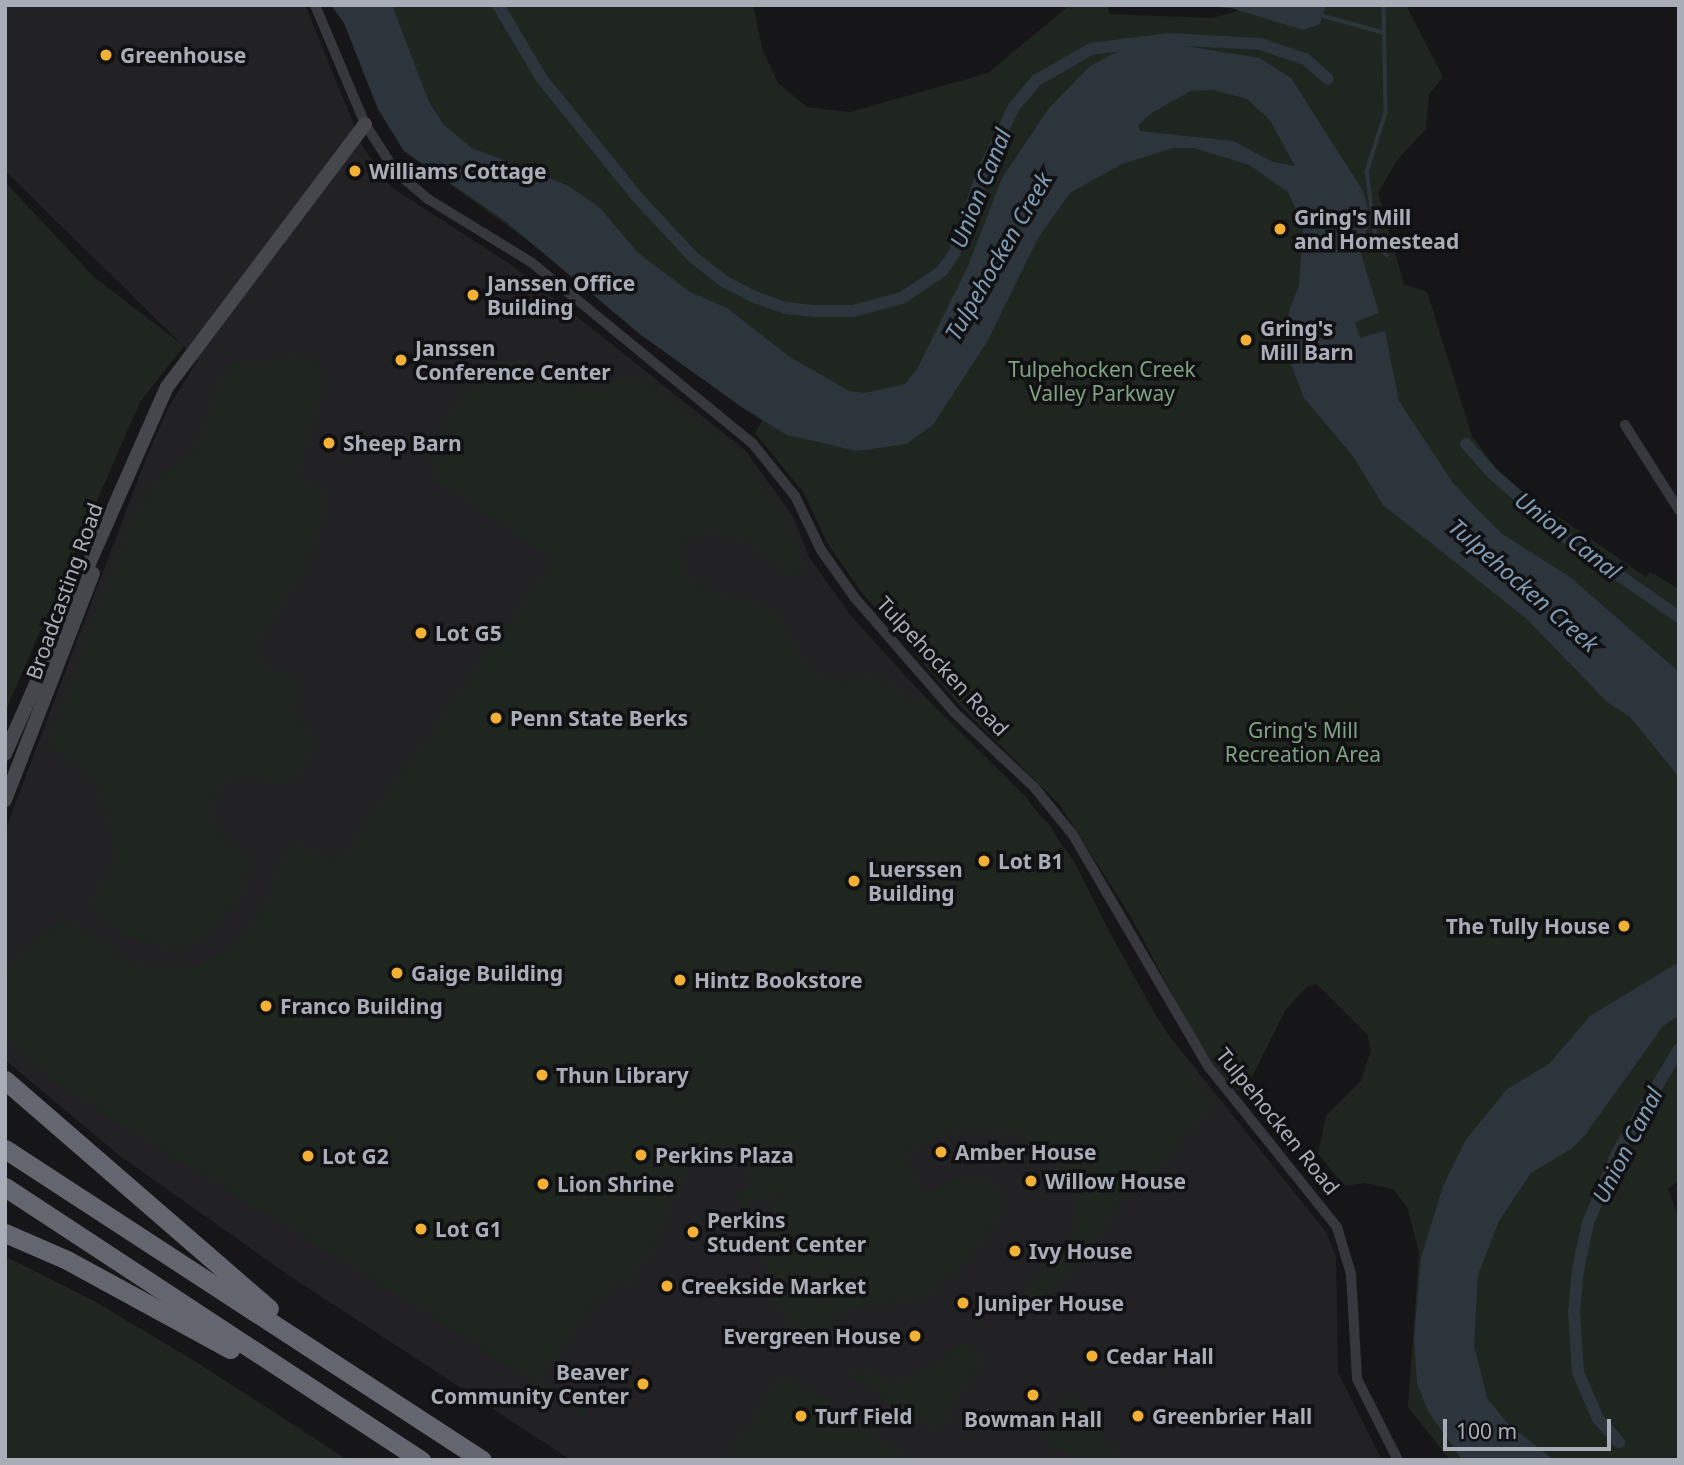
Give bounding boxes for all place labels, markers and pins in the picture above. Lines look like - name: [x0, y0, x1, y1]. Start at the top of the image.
- place label: Greenhouse: [120, 42, 246, 68]
- marker: Greenhouse: [98, 47, 114, 63]
- place label: Williams Cottage: [369, 158, 547, 184]
- marker: Williams Cottage: [347, 163, 363, 179]
- place label: Gring's Mill and Homestead: [1294, 204, 1459, 254]
- marker: Gring's Mill and Homestead: [1272, 221, 1288, 237]
- place label: Janssen Office Building: [487, 270, 635, 320]
- marker: Janssen Office Building: [465, 287, 481, 303]
- place label: Gring's Mill Barn: [1260, 315, 1354, 365]
- marker: Gring's Mill Barn: [1238, 332, 1254, 348]
- place label: Janssen Conference Center: [415, 335, 611, 385]
- marker: Janssen Conference Center: [393, 352, 409, 368]
- place label: Sheep Barn: [343, 430, 462, 456]
- marker: Sheep Barn: [321, 435, 337, 451]
- place label: Lot G5: [435, 620, 502, 646]
- marker: Lot G5: [413, 625, 429, 641]
- place label: Penn State Berks: [510, 705, 688, 731]
- marker: Penn State Berks: [488, 710, 504, 726]
- place label: Lot B1: [998, 848, 1063, 874]
- marker: Lot B1: [976, 853, 992, 869]
- place label: Luerssen Building: [868, 856, 963, 906]
- marker: Luerssen Building: [846, 873, 862, 889]
- place label: The Tully House: [1446, 913, 1610, 939]
- marker: The Tully House: [1616, 918, 1632, 934]
- place label: Gaige Building: [411, 960, 563, 986]
- marker: Gaige Building: [389, 965, 405, 981]
- place label: Hintz Bookstore: [694, 967, 862, 993]
- marker: Hintz Bookstore: [672, 972, 688, 988]
- place label: Franco Building: [280, 993, 443, 1019]
- marker: Franco Building: [258, 998, 274, 1014]
- place label: Thun Library: [556, 1062, 689, 1088]
- marker: Thun Library: [534, 1067, 550, 1083]
- place label: Amber House: [955, 1139, 1097, 1165]
- place label: Perkins Plaza: [655, 1142, 794, 1168]
- place label: Lot G2: [322, 1143, 389, 1169]
- marker: Amber House: [933, 1144, 949, 1160]
- marker: Perkins Plaza: [633, 1147, 649, 1163]
- marker: Lot G2: [300, 1148, 316, 1164]
- place label: Willow House: [1045, 1168, 1186, 1194]
- place label: Lion Shrine: [557, 1171, 674, 1197]
- marker: Willow House: [1023, 1173, 1039, 1189]
- marker: Lion Shrine: [535, 1176, 551, 1192]
- place label: Perkins Student Center: [707, 1207, 866, 1257]
- place label: Lot G1: [435, 1216, 502, 1242]
- marker: Lot G1: [413, 1221, 429, 1237]
- marker: Perkins Student Center: [685, 1224, 701, 1240]
- place label: Ivy House: [1029, 1238, 1133, 1264]
- marker: Ivy House: [1007, 1243, 1023, 1259]
- place label: Creekside Market: [681, 1273, 866, 1299]
- marker: Creekside Market: [659, 1278, 675, 1294]
- place label: Juniper House: [977, 1290, 1124, 1316]
- marker: Juniper House: [955, 1295, 971, 1311]
- place label: Evergreen House: [723, 1323, 901, 1349]
- marker: Evergreen House: [907, 1328, 923, 1344]
- place label: Cedar Hall: [1106, 1343, 1214, 1369]
- marker: Cedar Hall: [1084, 1348, 1100, 1364]
- place label: Beaver Community Center: [431, 1359, 629, 1409]
- marker: Beaver Community Center: [635, 1376, 651, 1392]
- marker: Bowman Hall: [1025, 1387, 1041, 1403]
- place label: Turf Field: [815, 1403, 913, 1429]
- place label: Greenbrier Hall: [1152, 1403, 1312, 1429]
- place label: Bowman Hall: [964, 1406, 1102, 1432]
- marker: Turf Field: [793, 1408, 809, 1424]
- marker: Greenbrier Hall: [1130, 1408, 1146, 1424]

